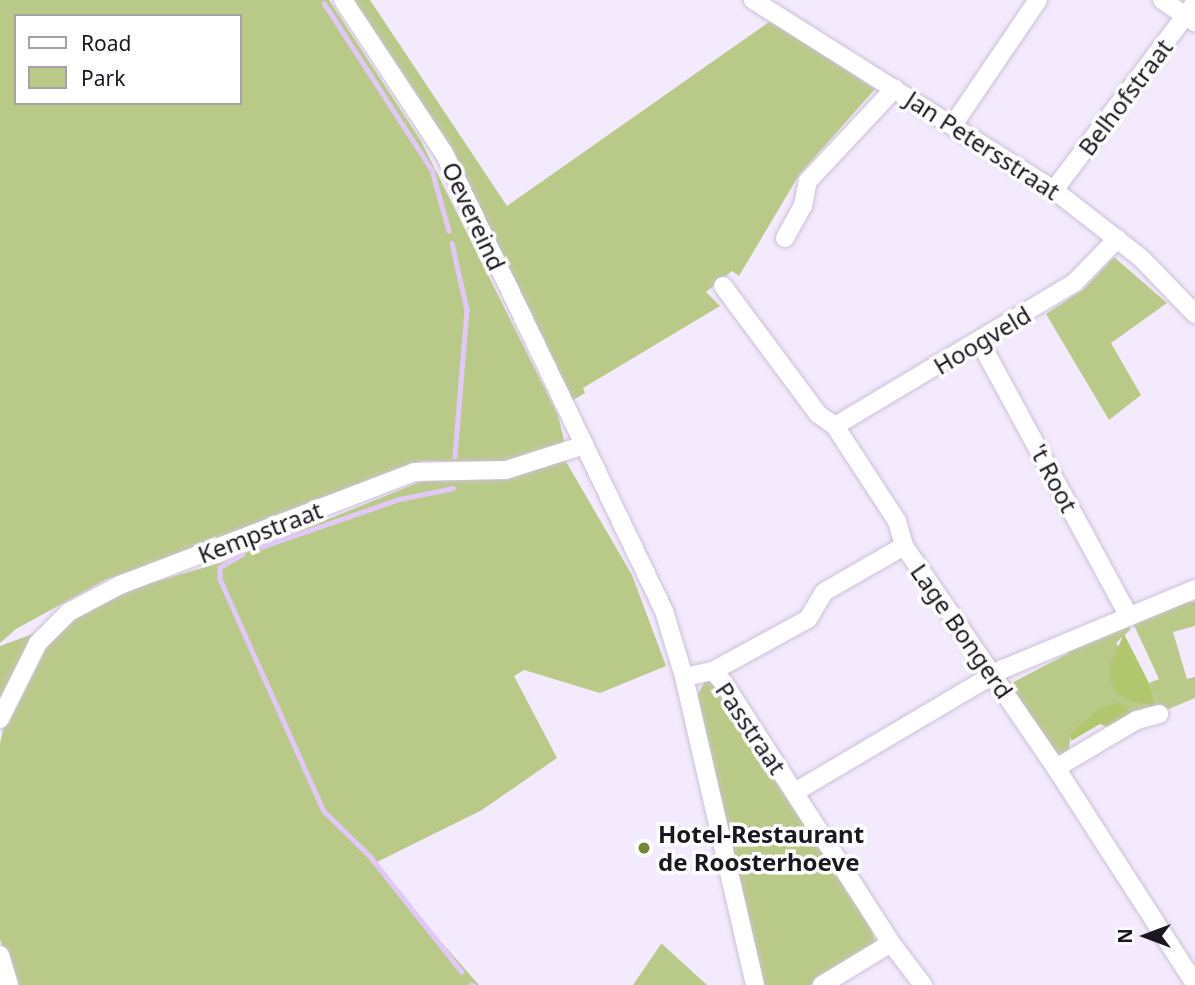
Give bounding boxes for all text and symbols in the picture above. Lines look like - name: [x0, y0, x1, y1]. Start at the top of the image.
- legend: [14, 14, 242, 105]
- text: Road: [81, 29, 131, 57]
- street label: Belhofstraat: [1072, 33, 1178, 161]
- text: Park: [81, 64, 125, 92]
- street label: Jan Petersstraat: [901, 84, 1065, 206]
- street label: Oevereind: [436, 157, 512, 275]
- street label: Hoogveld: [928, 300, 1036, 380]
- street label: 't Root: [1024, 439, 1084, 517]
- street label: Kempstraat: [194, 495, 326, 569]
- street label: Lage Bongerd: [905, 558, 1019, 704]
- street label: Passtraat: [710, 677, 792, 779]
- place label: Hotel-Restaurant de Roosterhoeve: [658, 820, 864, 876]
- marker: Hotel-Restaurant de Roosterhoeve: [636, 840, 652, 856]
- north arrow: [1111, 901, 1181, 971]
- text: N: [1112, 928, 1138, 944]

